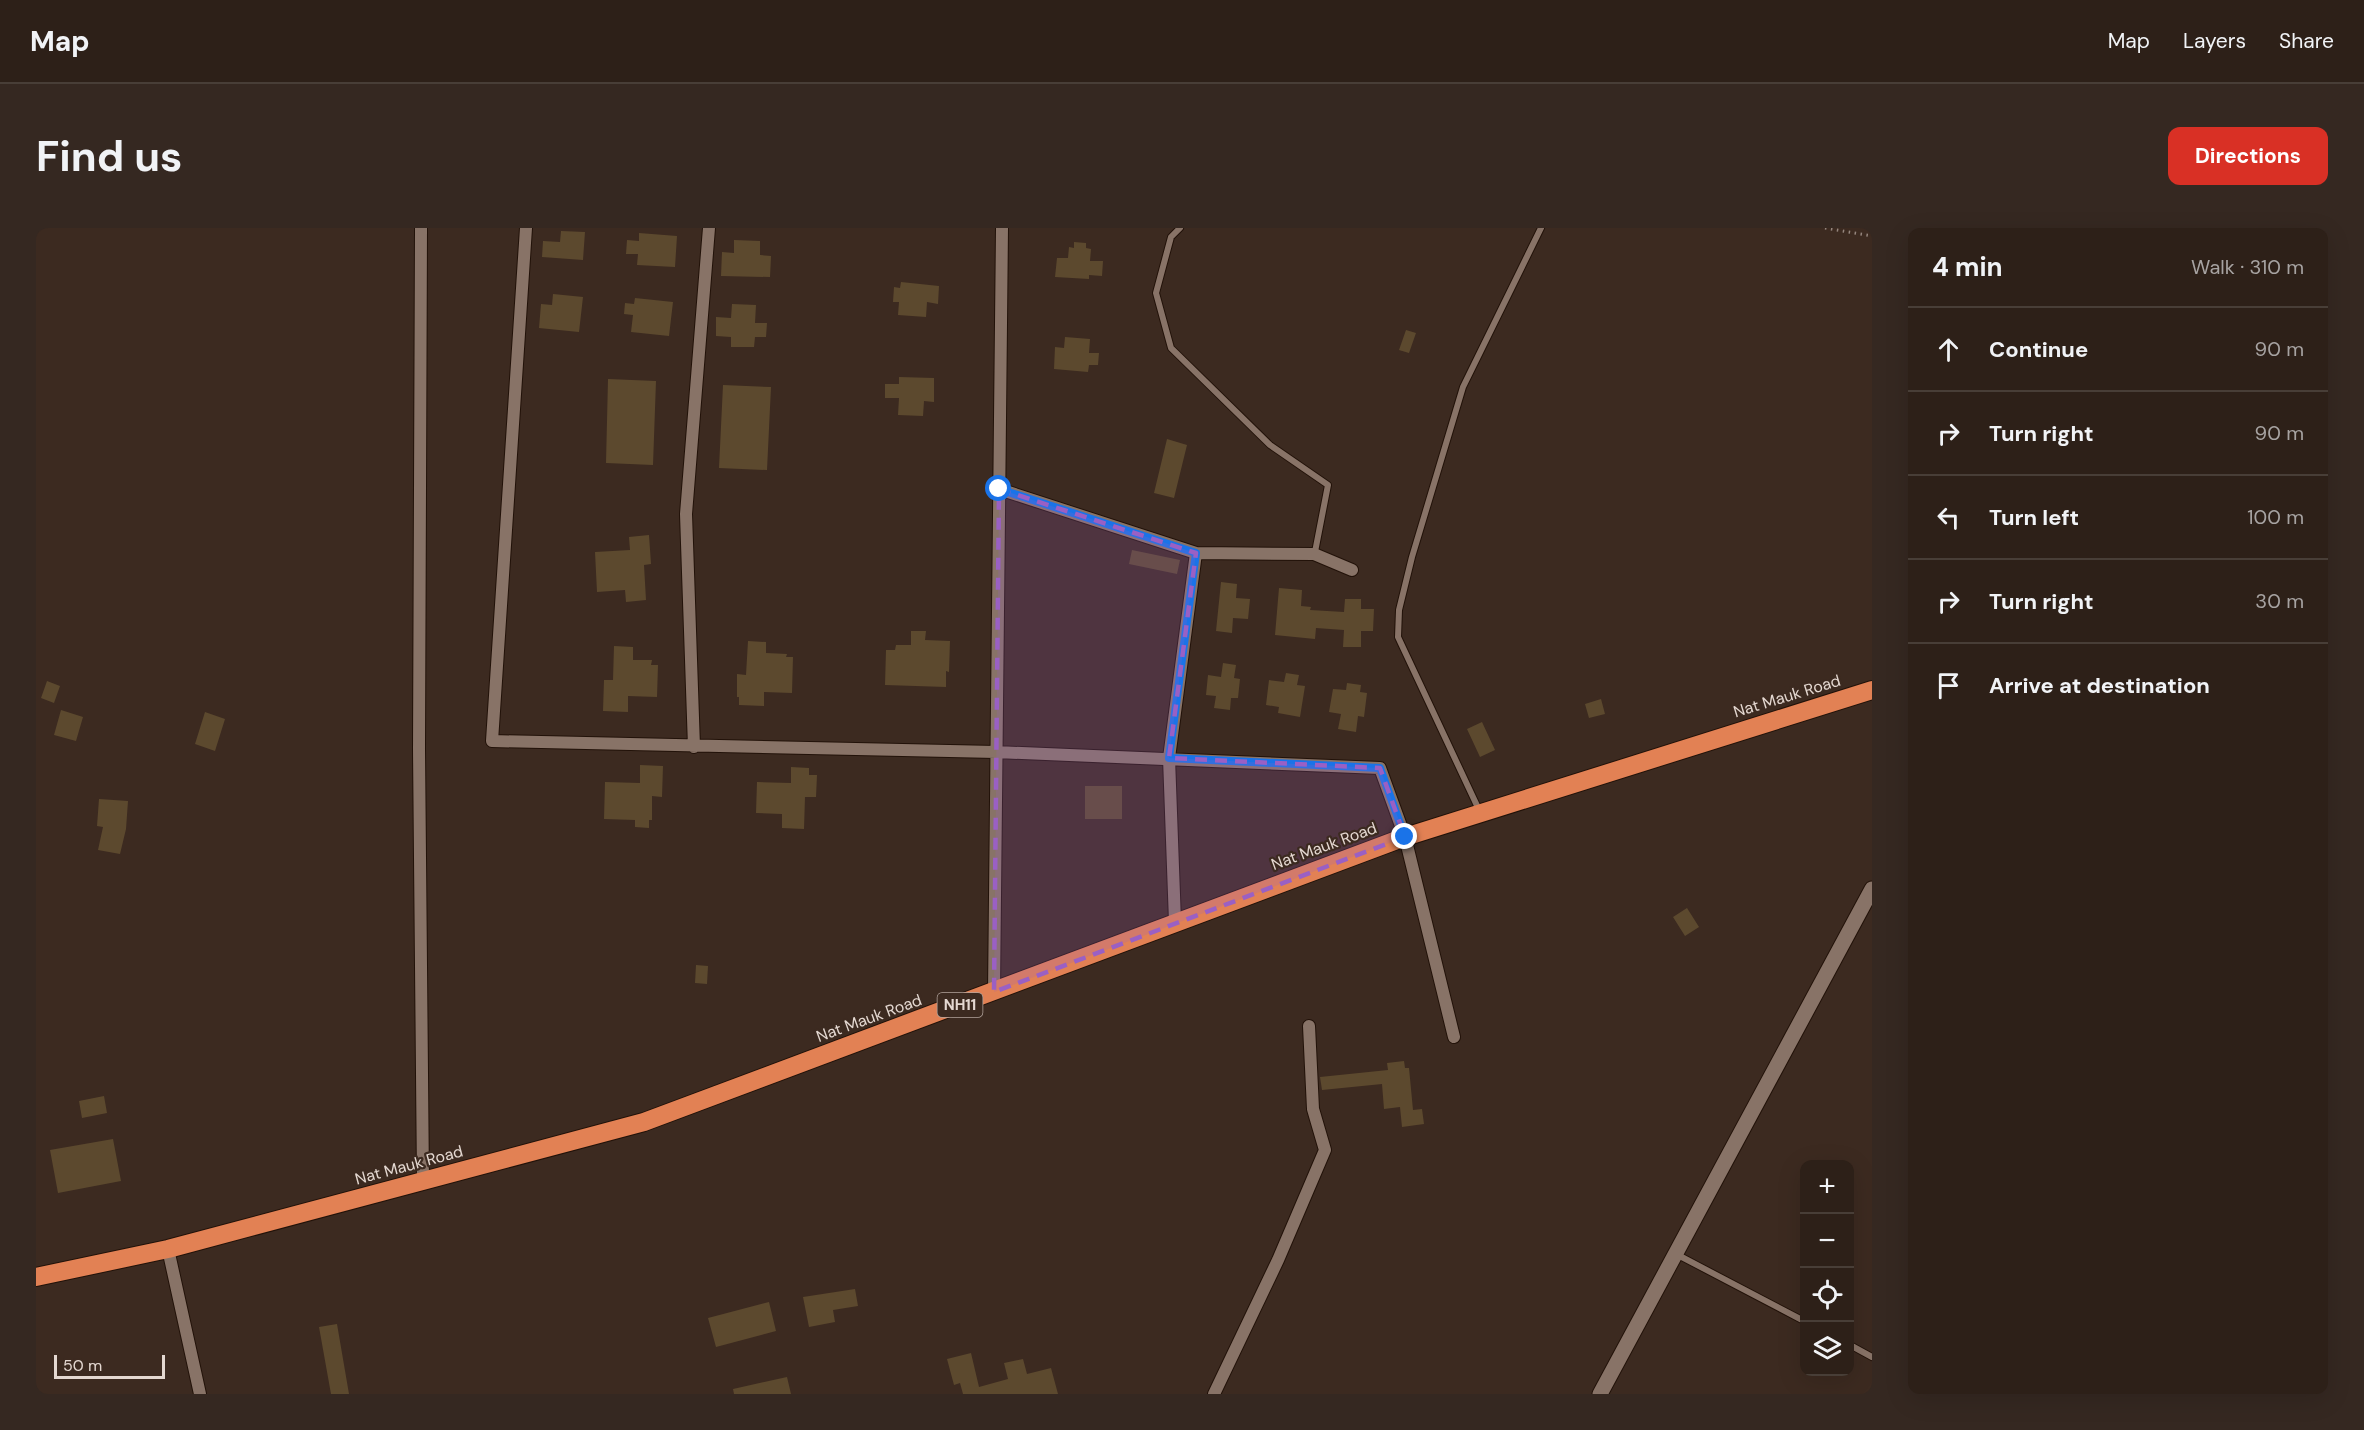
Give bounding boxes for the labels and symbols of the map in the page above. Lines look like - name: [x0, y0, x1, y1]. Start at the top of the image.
- route start: [985, 475, 1011, 501]
- street label: Nat Mauk Road: [1731, 670, 1843, 722]
- street label: Nat Mauk Road: [1268, 817, 1380, 875]
- route end: [1391, 823, 1417, 849]
- street label: Nat Mauk Road: [813, 989, 925, 1047]
- road number: NH11: [938, 993, 982, 1017]
- street label: Nat Mauk Road: [353, 1140, 465, 1190]
- scale bar: [54, 1352, 165, 1380]

